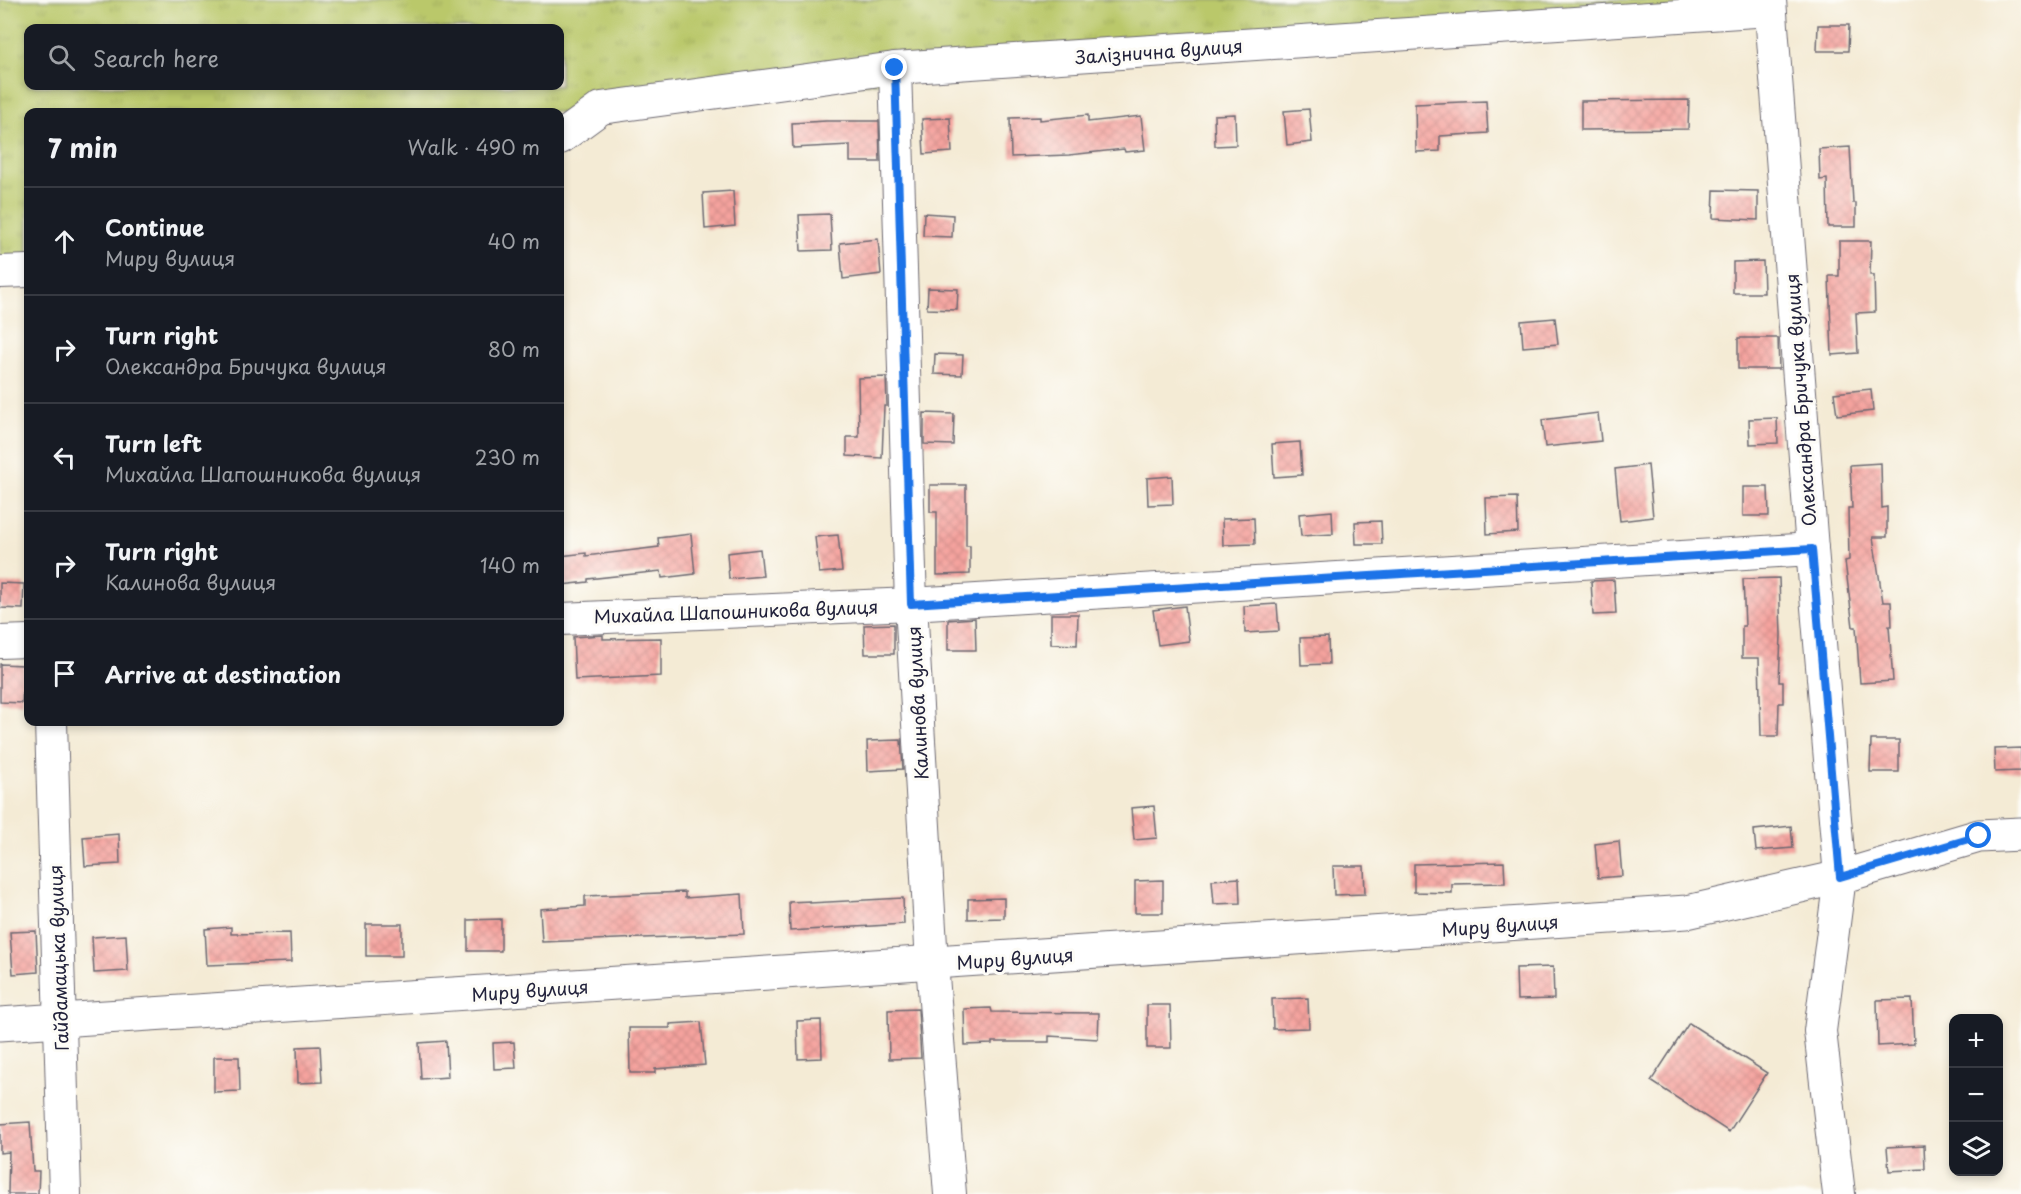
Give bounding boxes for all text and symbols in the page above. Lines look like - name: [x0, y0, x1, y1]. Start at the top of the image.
- search box: [24, 24, 564, 90]
- street label: Залізнична вулиця: [1073, 32, 1244, 70]
- icon: search: [45, 41, 78, 74]
- text: Search here: [93, 41, 219, 74]
- route end: [881, 54, 907, 80]
- text: 7 min: [48, 128, 118, 167]
- text: Walk · 490 m: [407, 132, 540, 162]
- text: Continue: [105, 210, 204, 243]
- icon: ahead: [48, 225, 81, 258]
- text: 40 m: [488, 226, 540, 256]
- text: Миру вулиця: [105, 243, 235, 273]
- street label: Олександра Бричука вулиця: [1778, 273, 1822, 527]
- text: Turn right: [105, 318, 218, 351]
- icon: right: [48, 333, 81, 366]
- text: 80 m: [488, 334, 540, 364]
- text: Олександра Бричука вулиця: [105, 351, 386, 381]
- text: Turn left: [105, 426, 202, 459]
- icon: left: [48, 441, 81, 474]
- text: 230 m: [475, 442, 540, 472]
- text: Михайла Шапошникова вулиця: [105, 459, 421, 489]
- text: Turn right: [105, 534, 218, 567]
- icon: right: [48, 549, 81, 582]
- text: 140 m: [480, 550, 540, 580]
- text: Калинова вулиця: [105, 567, 276, 597]
- street label: Михайла Шапошникова вулиця: [593, 593, 879, 629]
- street label: Калинова вулиця: [899, 625, 935, 781]
- icon: arrive: [48, 657, 81, 690]
- text: Arrive at destination: [105, 657, 341, 690]
- route start: [1965, 822, 1991, 848]
- street label: Гайдамацька вулиця: [41, 864, 75, 1052]
- street label: Миру вулиця: [1441, 907, 1559, 943]
- street label: Миру вулиця: [956, 940, 1074, 976]
- street label: Миру вулиця: [471, 972, 589, 1008]
- map controls: [1949, 1014, 2003, 1176]
- button: +: [1949, 1014, 2003, 1068]
- button: −: [1949, 1068, 2003, 1122]
- button: layers: [1949, 1122, 2003, 1176]

